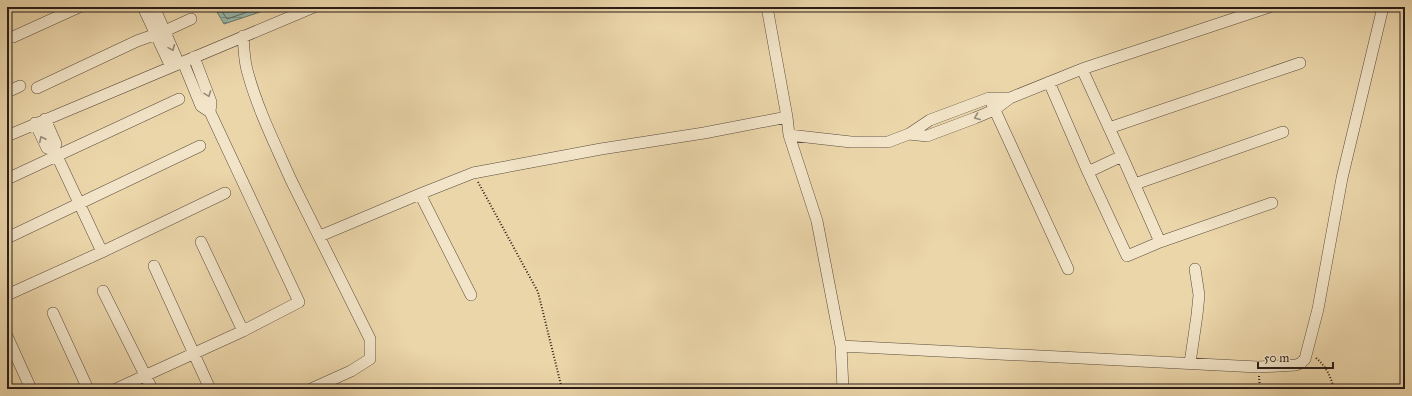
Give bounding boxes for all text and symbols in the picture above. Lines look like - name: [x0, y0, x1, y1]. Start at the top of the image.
- one-way arrow: [167, 44, 175, 52]
- one-way arrow: [203, 90, 211, 97]
- one-way arrow: [973, 113, 980, 121]
- one-way arrow: [39, 135, 47, 143]
- scale bar: [1258, 344, 1333, 370]
- text: 50 m: [1264, 351, 1289, 365]

